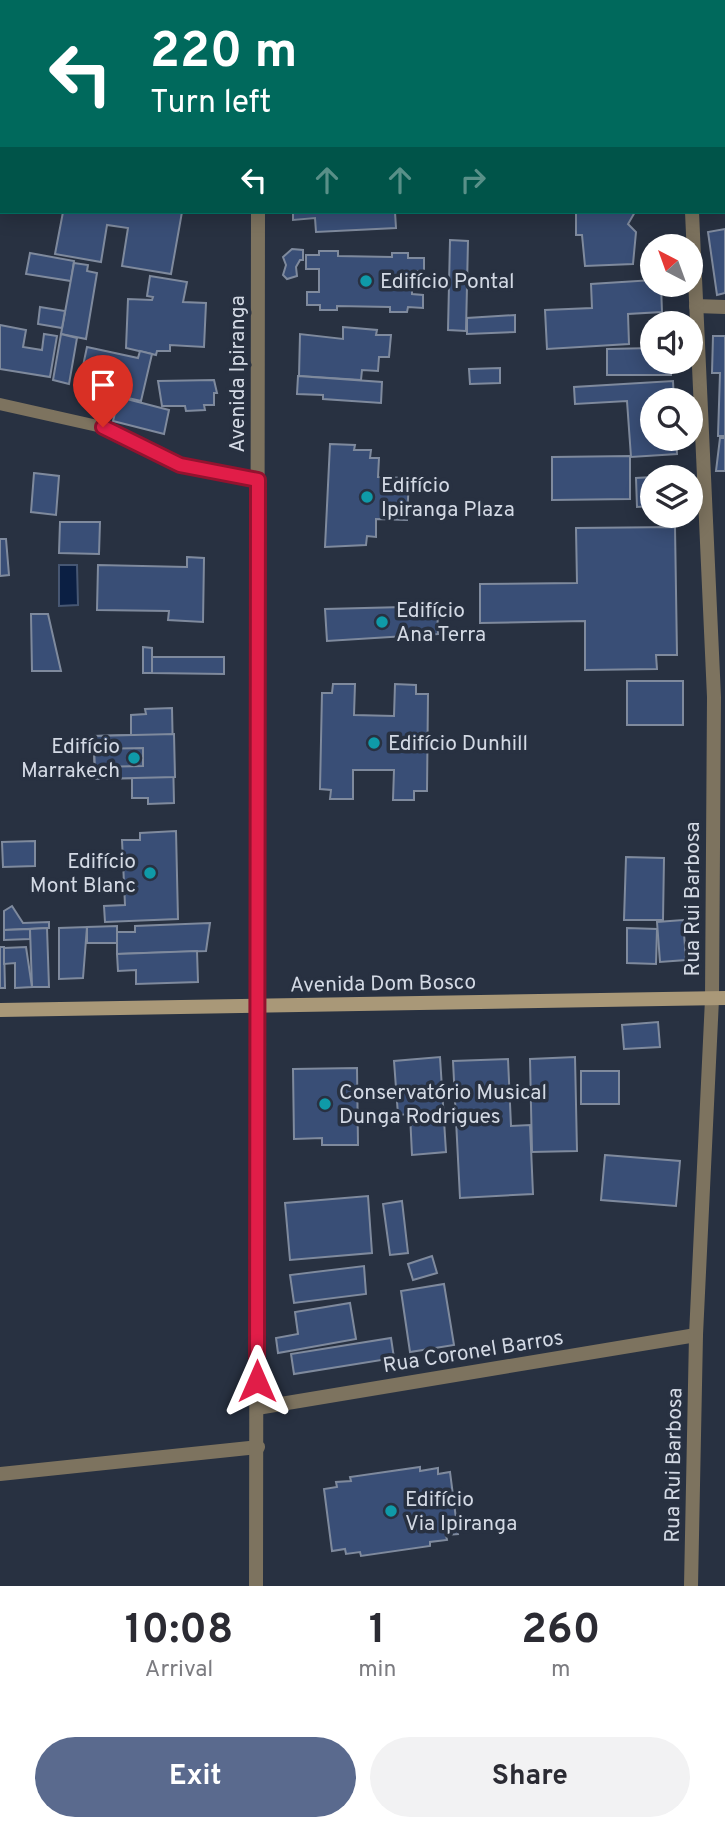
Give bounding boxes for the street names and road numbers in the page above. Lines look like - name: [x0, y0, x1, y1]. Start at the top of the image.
- street label: Avenida Ipiranga: [225, 295, 252, 453]
- street label: Rua Rui Barbosa: [680, 821, 707, 977]
- street label: Avenida Dom Bosco: [290, 969, 476, 1000]
- street label: Rua Coronel Barros: [381, 1325, 565, 1380]
- street label: Rua Rui Barbosa: [660, 1387, 689, 1543]

